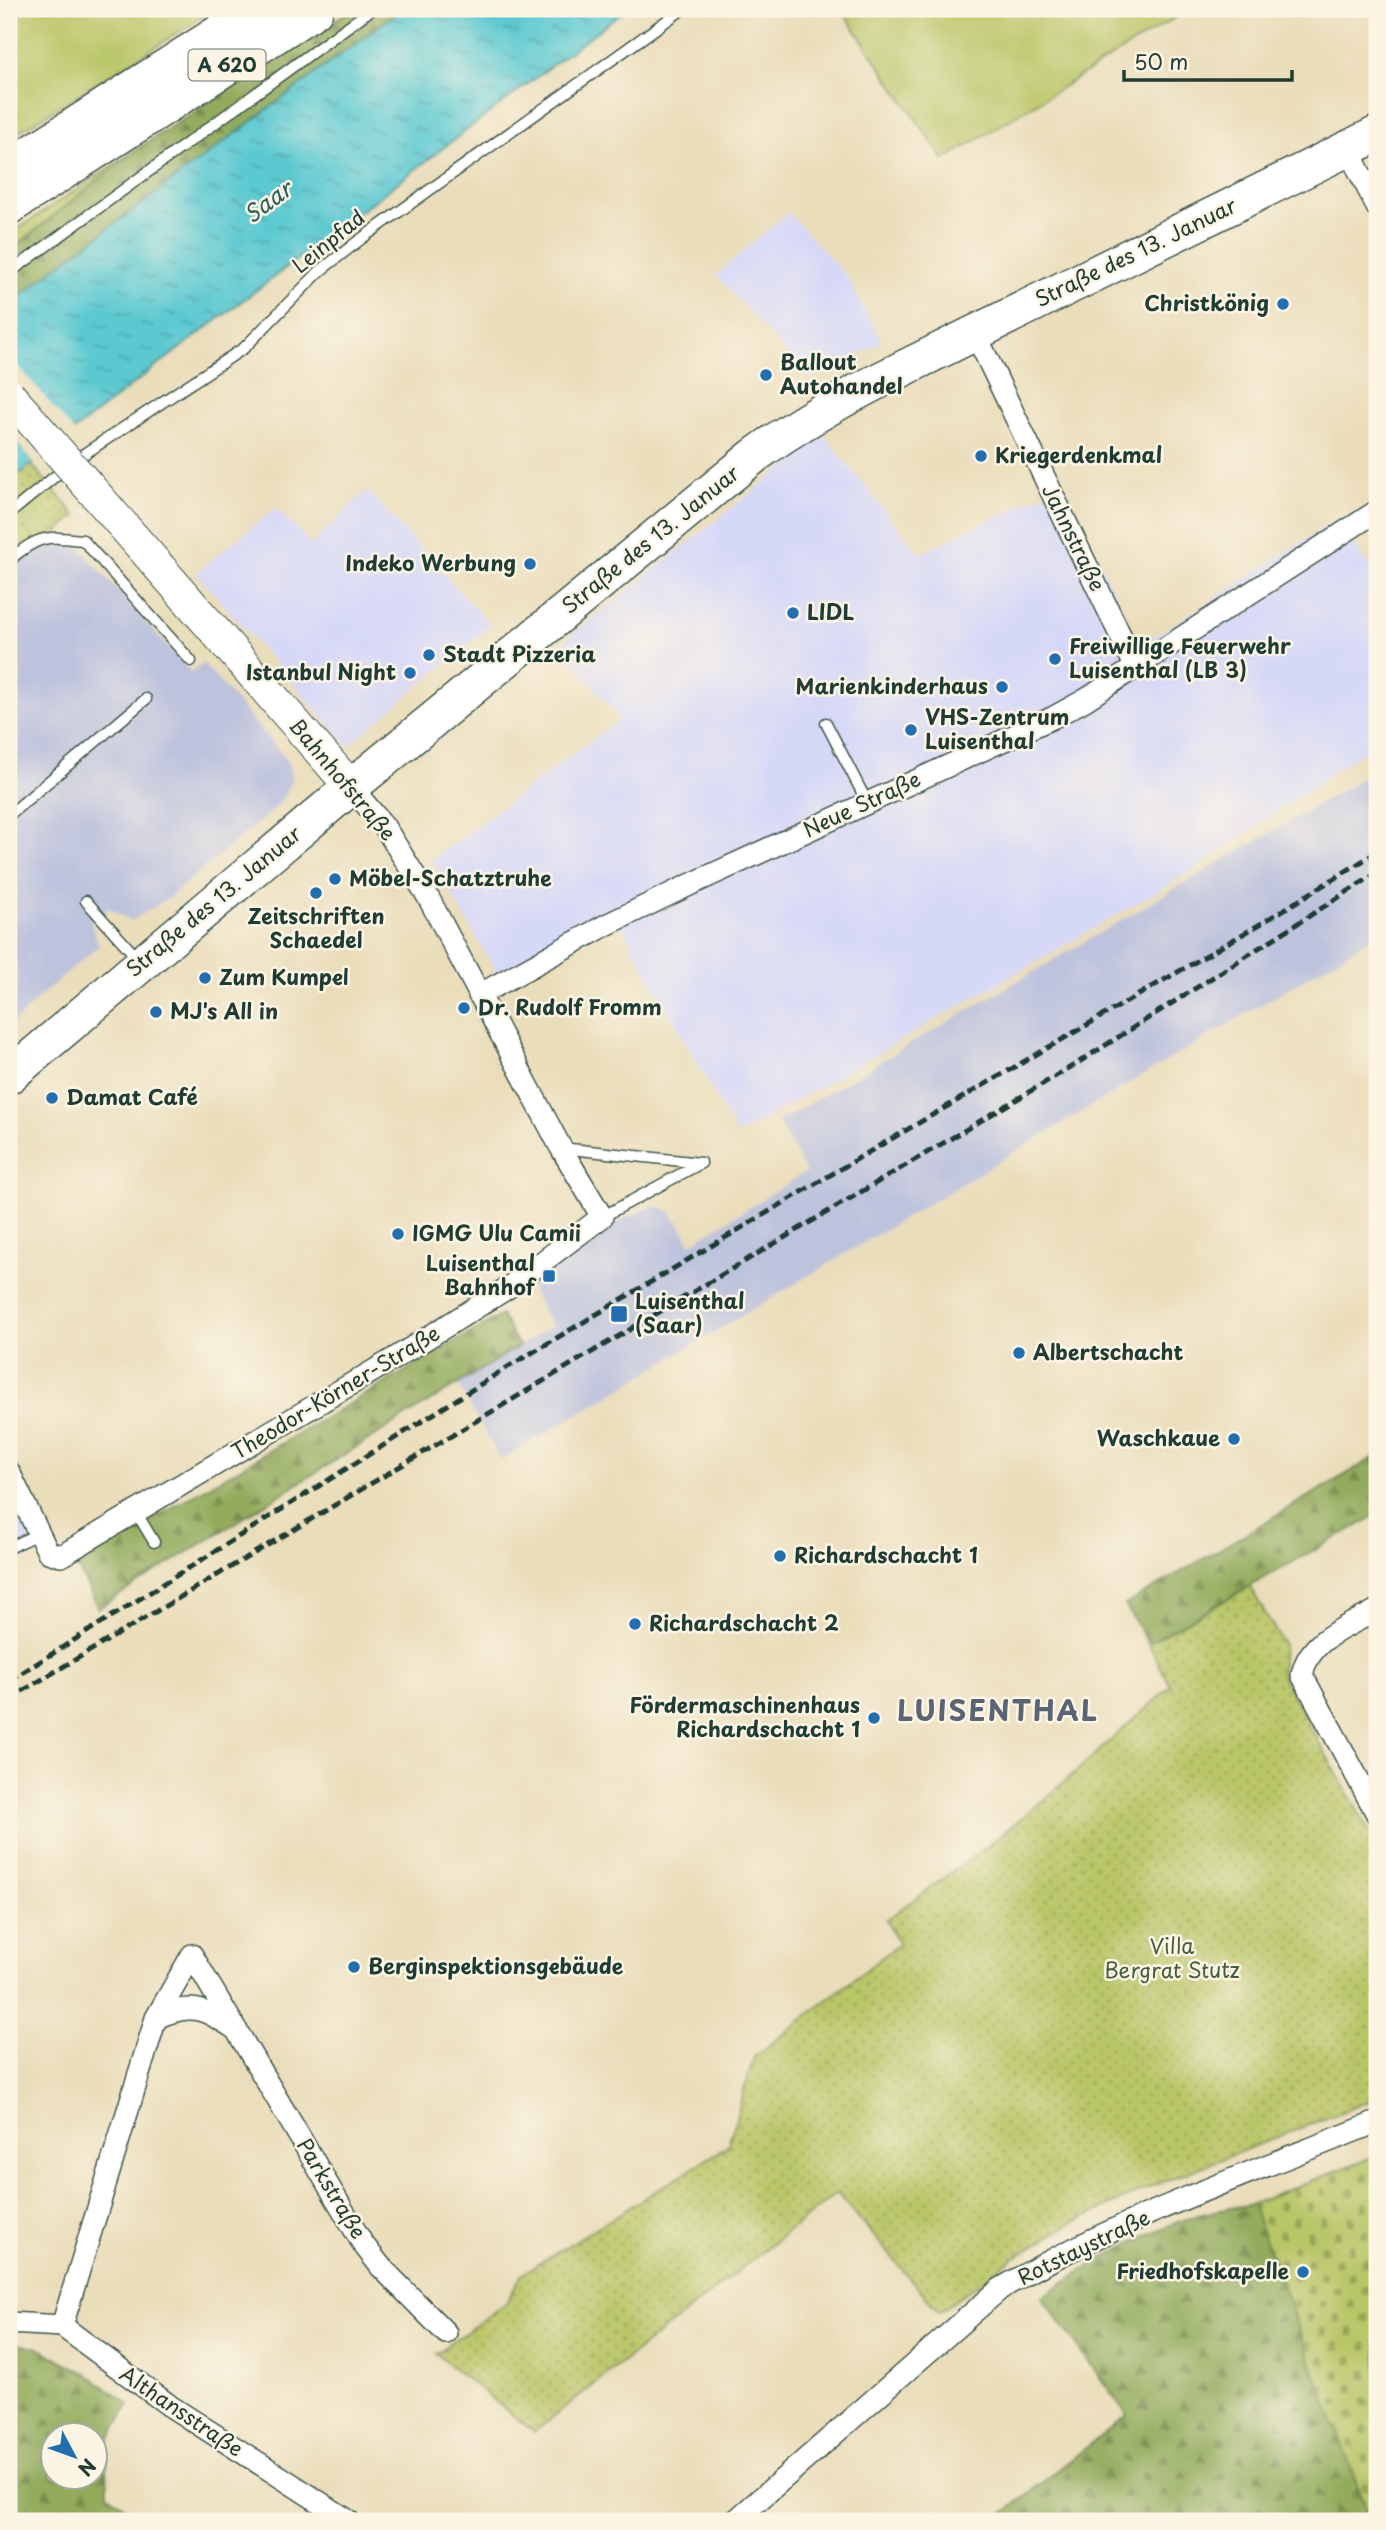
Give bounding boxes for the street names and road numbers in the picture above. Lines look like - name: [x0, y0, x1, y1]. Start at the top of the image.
- road number: A 620: [188, 50, 266, 80]
- street label: Straße des 13. Januar: [1029, 188, 1242, 314]
- street label: Leinpfad: [284, 201, 371, 280]
- street label: Straße des 13. Januar: [554, 456, 746, 620]
- street label: Jahnstraße: [1035, 478, 1115, 596]
- street label: Bahnhofstraße: [282, 710, 405, 847]
- street label: Neue Straße: [797, 762, 925, 844]
- street label: Straße des 13. Januar: [118, 817, 308, 984]
- street label: Theodor-Körner-Straße: [225, 1316, 445, 1466]
- street label: Parkstraße: [290, 2131, 375, 2244]
- street label: Rotstaystraße: [1012, 2200, 1155, 2292]
- street label: Althansstraße: [114, 2357, 250, 2464]

